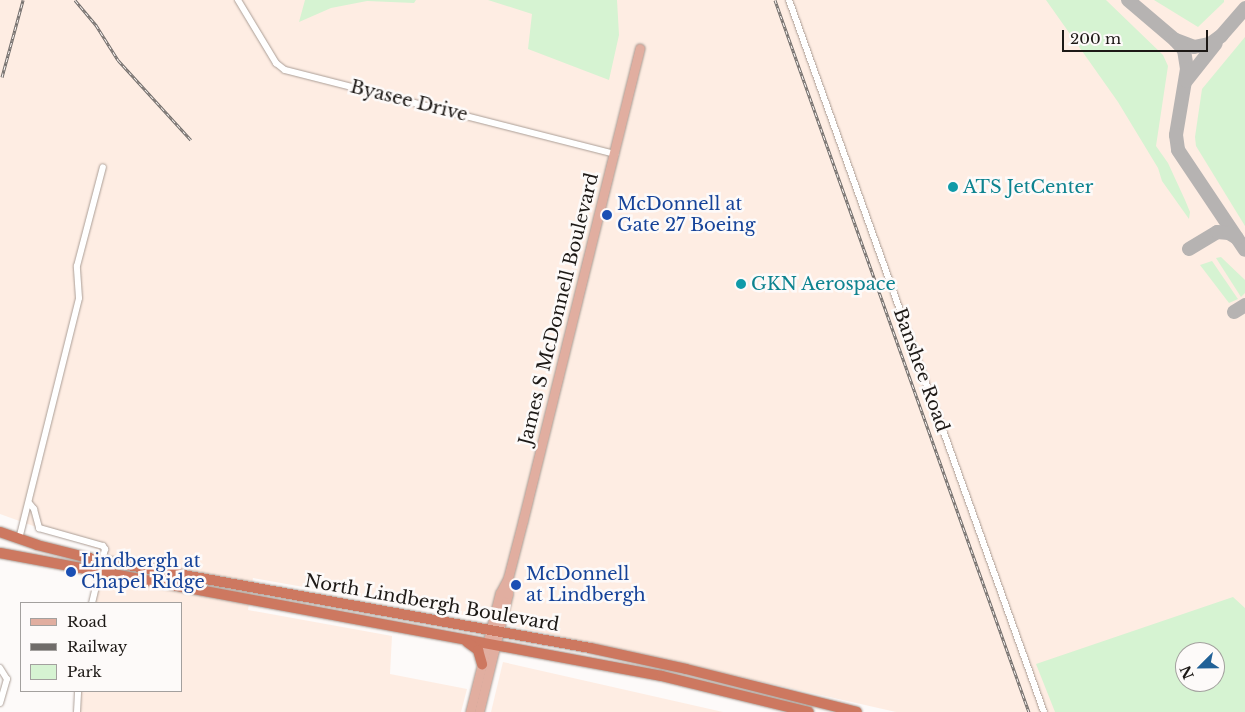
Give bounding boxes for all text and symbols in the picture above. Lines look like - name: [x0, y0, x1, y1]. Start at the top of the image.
- scale bar: [1065, 20, 1211, 52]
- text: 200 m: [1070, 29, 1121, 48]
- street label: Byasee Drive: [348, 76, 470, 126]
- street label: James S McDonnell Boulevard: [515, 171, 603, 447]
- place label: ATS JetCenter: [963, 176, 1093, 198]
- marker: ATS JetCenter: [947, 181, 959, 193]
- place label: McDonnell at Gate 27 Boeing: [617, 194, 755, 236]
- marker: McDonnell at Gate 27 Boeing: [601, 209, 613, 221]
- place label: GKN Aerospace: [751, 273, 896, 295]
- marker: GKN Aerospace: [735, 278, 747, 290]
- street label: Banshee Road: [889, 305, 953, 435]
- place label: Lindbergh at Chapel Ridge: [81, 551, 205, 594]
- place label: McDonnell at Lindbergh: [526, 564, 646, 606]
- marker: Lindbergh at Chapel Ridge: [65, 566, 77, 578]
- street label: North Lindbergh Boulevard: [303, 570, 561, 636]
- marker: McDonnell at Lindbergh: [510, 579, 522, 591]
- legend: [20, 602, 182, 692]
- text: Road: [67, 612, 107, 631]
- text: Railway: [67, 637, 127, 656]
- north arrow: [1175, 642, 1225, 692]
- text: Park: [67, 662, 102, 681]
- text: N: [1176, 663, 1198, 682]

